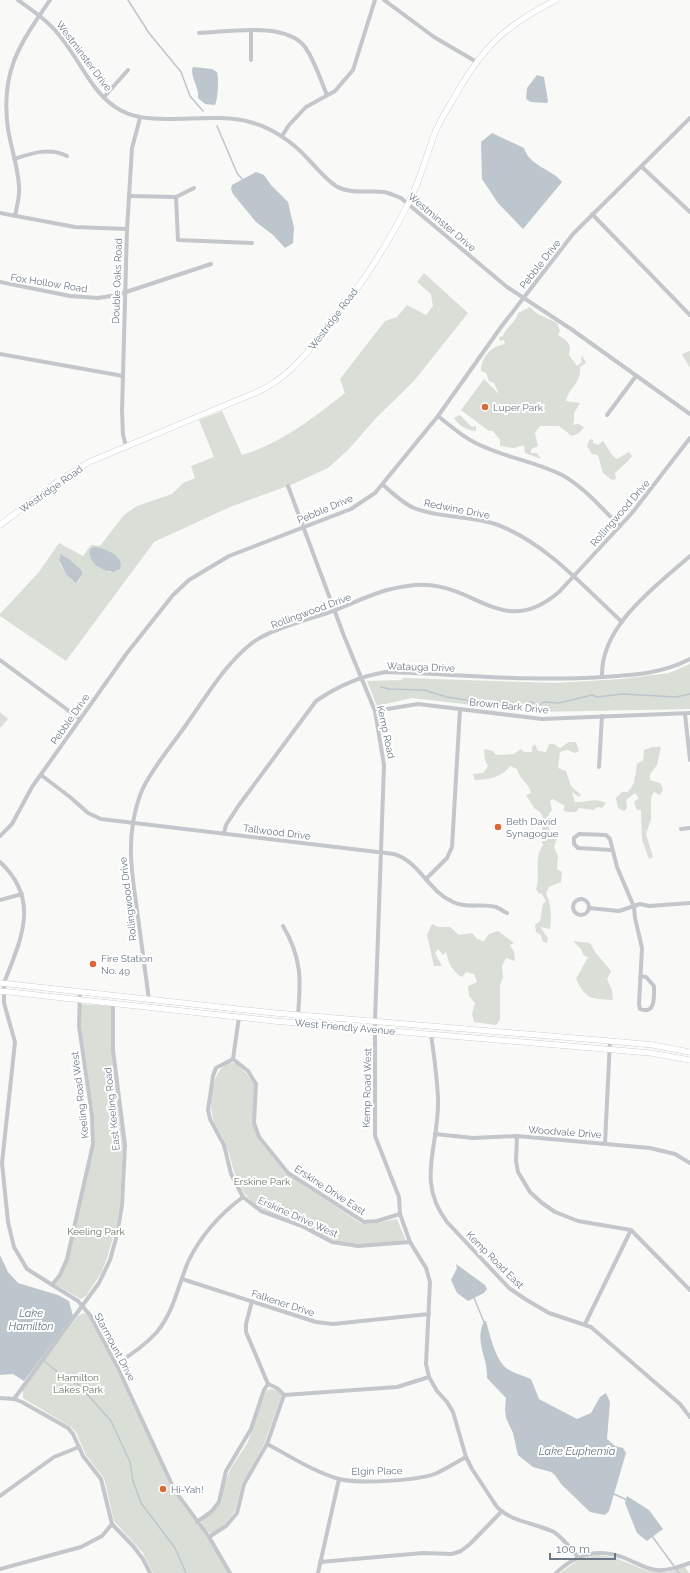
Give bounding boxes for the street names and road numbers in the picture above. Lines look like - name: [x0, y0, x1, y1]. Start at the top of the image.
- street label: Westminster Drive: [54, 19, 114, 93]
- street label: Westminster Drive: [406, 191, 478, 254]
- street label: Pebble Drive: [517, 237, 563, 291]
- street label: Double Oaks Road: [110, 238, 124, 324]
- street label: Fox Hollow Road: [10, 271, 88, 295]
- street label: Westridge Road: [306, 286, 360, 352]
- street label: Westridge Road: [17, 463, 85, 515]
- street label: Rollingwood Drive: [588, 477, 652, 548]
- street label: Pebble Drive: [296, 492, 355, 526]
- street label: Redwine Drive: [423, 497, 491, 521]
- street label: Rollingwood Drive: [269, 591, 353, 631]
- street label: Watauga Drive: [387, 660, 455, 674]
- street label: Pebble Drive: [48, 691, 92, 746]
- street label: Brown Bark Drive: [469, 696, 549, 716]
- street label: Kemp Road: [375, 704, 397, 760]
- street label: Tallwood Drive: [242, 822, 312, 842]
- street label: Rollingwood Drive: [117, 856, 139, 942]
- street label: West Friendly Avenue: [294, 1017, 396, 1037]
- street label: Kemp Road West: [361, 1047, 373, 1128]
- street label: Keeling Road West: [69, 1050, 91, 1139]
- street label: East Keeling Road: [102, 1067, 122, 1151]
- street label: Woodvale Drive: [528, 1124, 602, 1140]
- street label: Erskine Drive East: [293, 1163, 368, 1217]
- street label: Erskine Drive West: [256, 1194, 340, 1240]
- street label: Kemp Road East: [464, 1229, 526, 1291]
- street label: Falkener Drive: [250, 1288, 316, 1318]
- street label: Starmount Drive: [93, 1311, 137, 1383]
- street label: Elgin Place: [351, 1465, 403, 1477]

